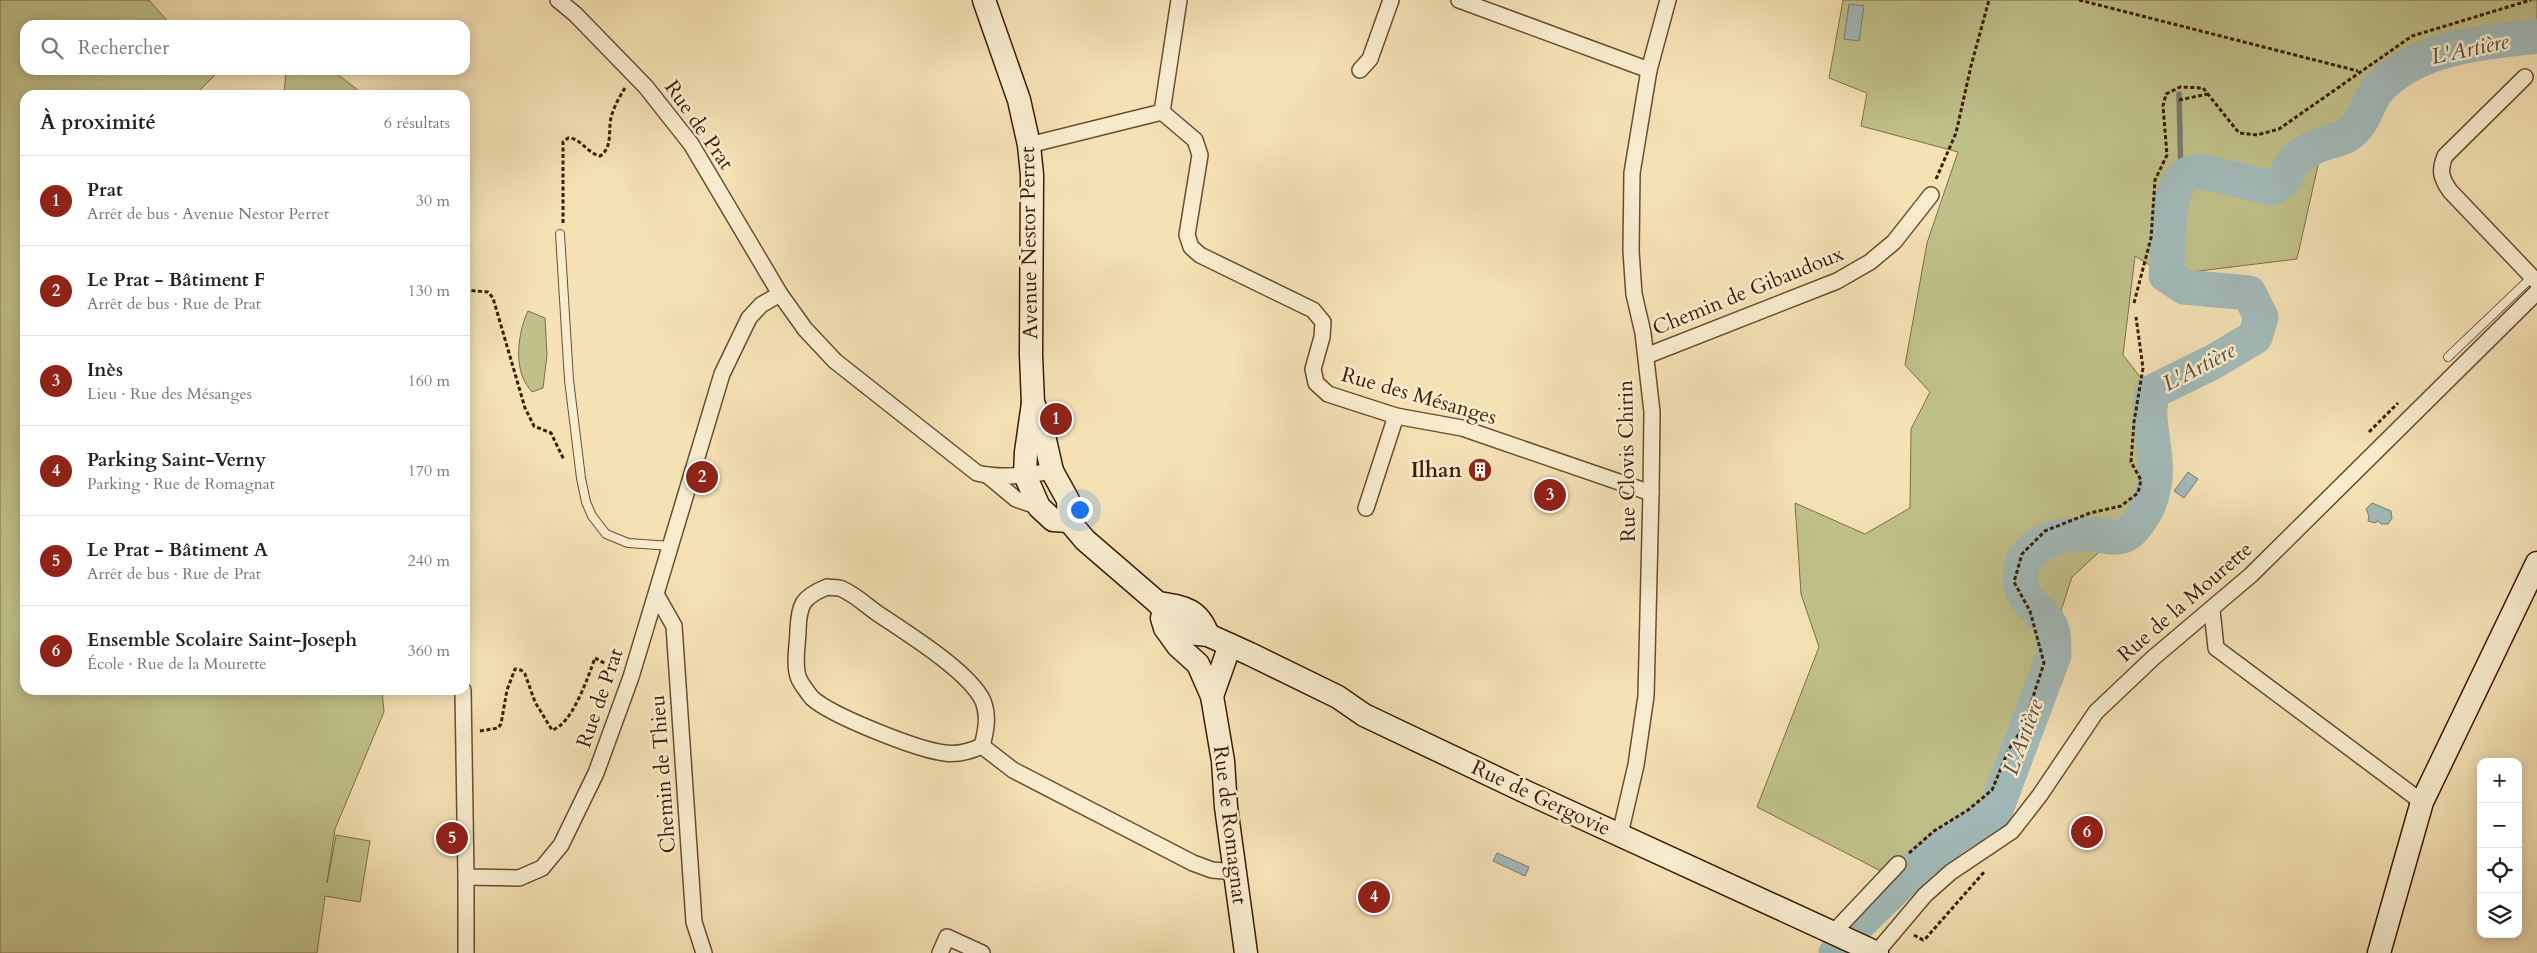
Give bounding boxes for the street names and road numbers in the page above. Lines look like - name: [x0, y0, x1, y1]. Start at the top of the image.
- street label: Rue de Prat: [657, 74, 741, 176]
- street label: Avenue Nestor Perret: [1013, 146, 1045, 340]
- street label: Chemin de Gibaudoux: [1648, 239, 1848, 343]
- street label: Rue des Mésanges: [1338, 360, 1500, 432]
- street label: Rue Clovis Chirin: [1611, 380, 1643, 542]
- street label: Rue de la Mourette: [2111, 535, 2259, 669]
- street label: Rue de Prat: [569, 644, 631, 752]
- street label: Chemin de Thieu: [643, 694, 683, 854]
- street label: Rue de Romagnat: [1206, 744, 1254, 906]
- street label: Rue de Gergovie: [1467, 753, 1615, 843]

